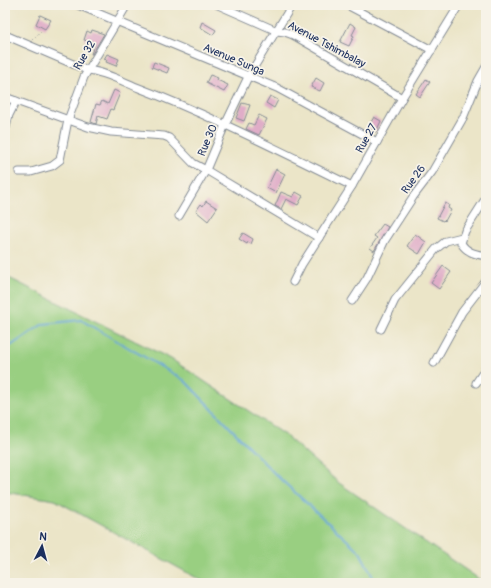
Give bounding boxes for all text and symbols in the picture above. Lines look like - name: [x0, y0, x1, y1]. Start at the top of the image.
- street label: Avenue Tshimbalay: [286, 18, 368, 71]
- street label: Rue 32: [71, 38, 98, 72]
- street label: Avenue Sunga: [201, 41, 266, 78]
- street label: Rue 27: [353, 121, 380, 155]
- street label: Rue 30: [195, 122, 220, 158]
- street label: Rue 26: [399, 162, 428, 196]
- north arrow: [22, 526, 62, 566]
- text: N: [39, 530, 48, 543]

